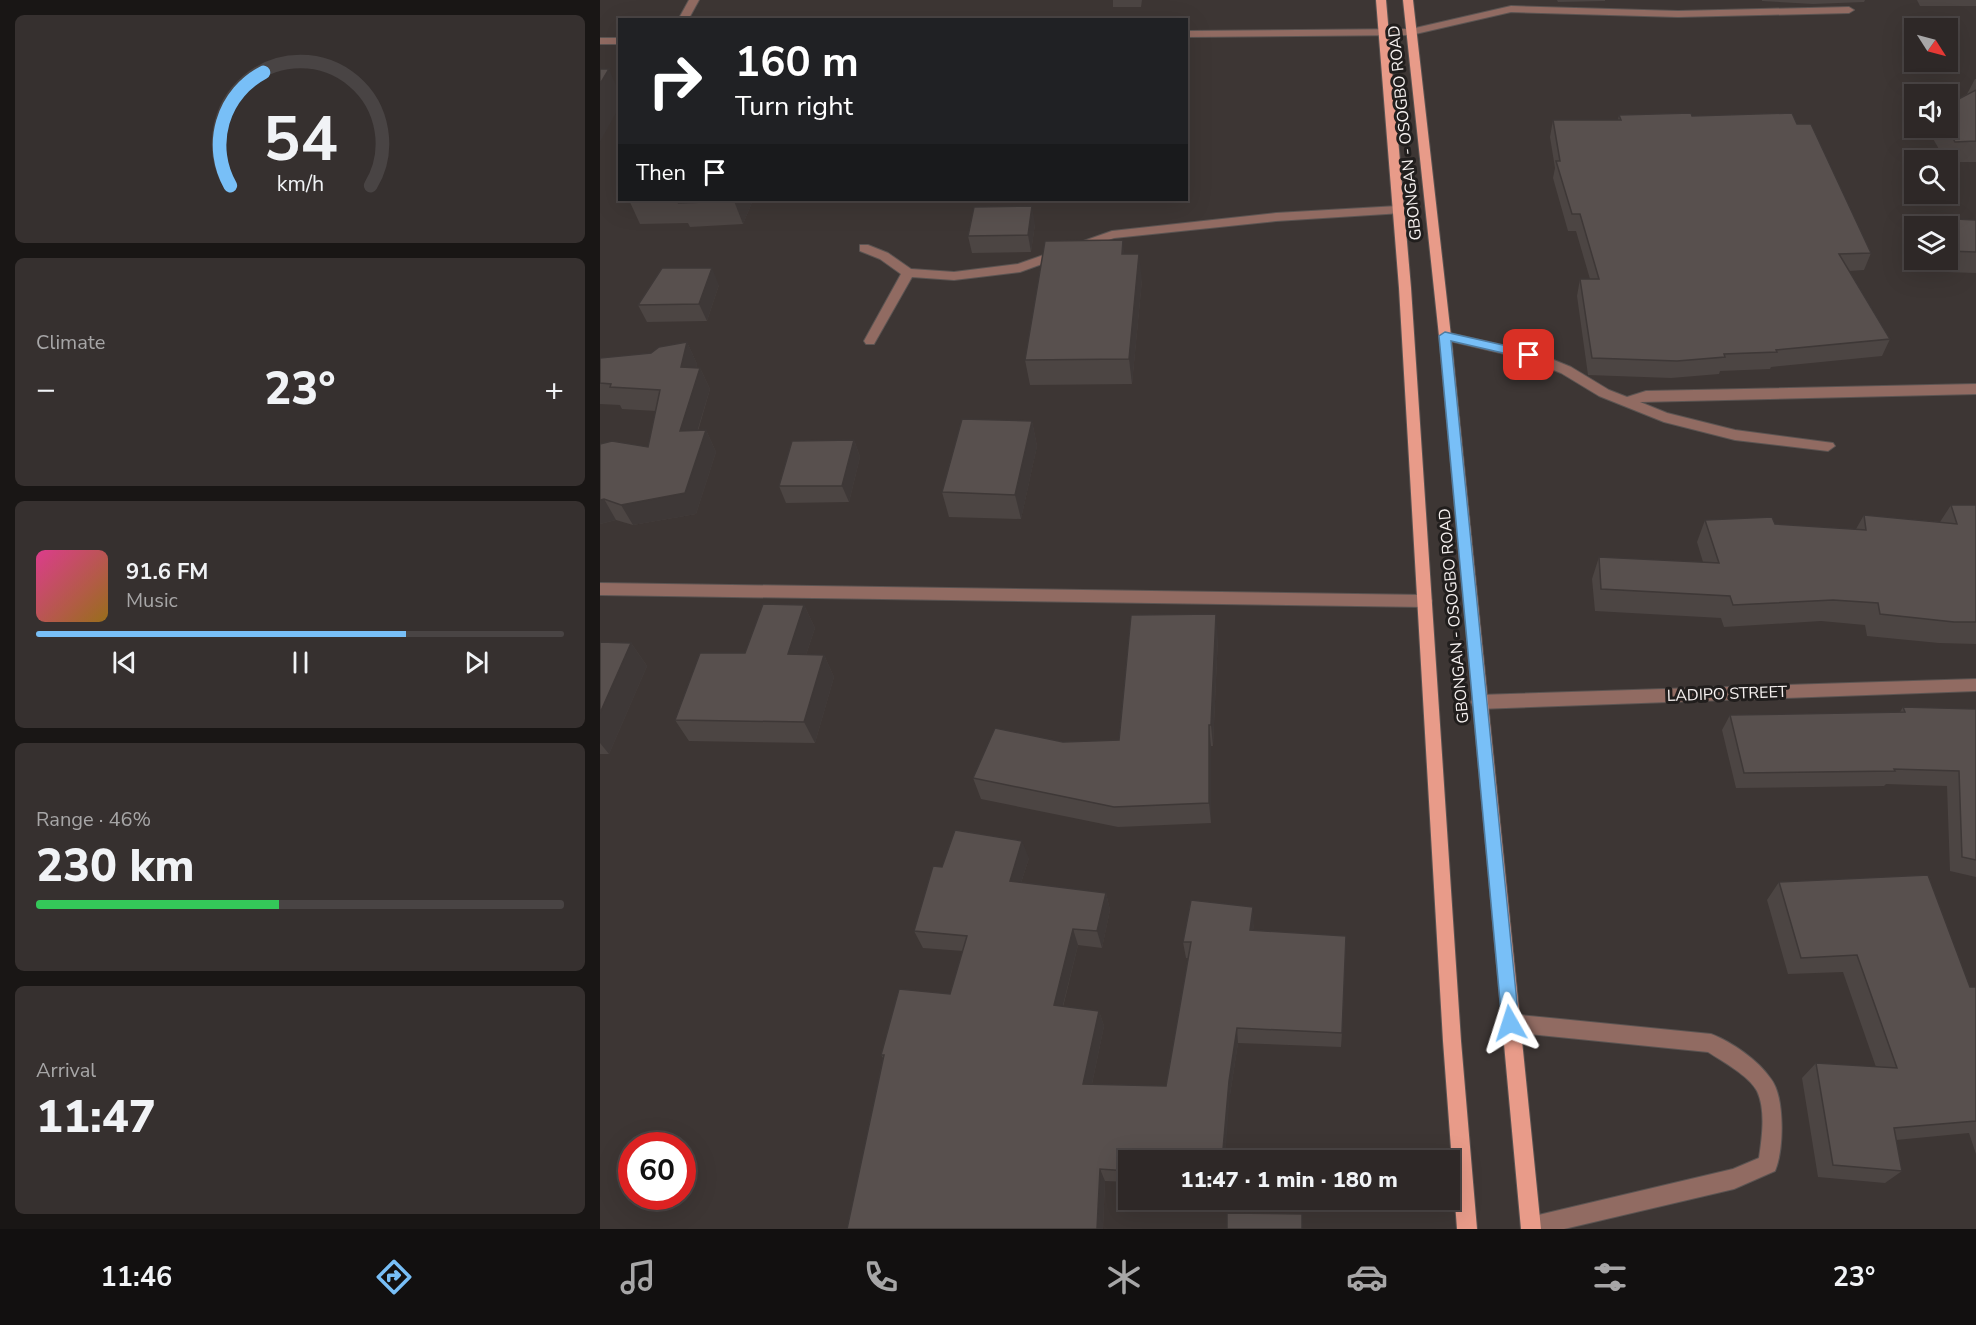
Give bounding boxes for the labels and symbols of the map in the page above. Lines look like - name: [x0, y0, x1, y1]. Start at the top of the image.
- north arrow: [1904, 18, 1958, 72]
- street label: GBONGAN - OSOGBO ROAD: [1383, 24, 1427, 242]
- pin: [1503, 329, 1554, 380]
- street label: GBONGAN - OSOGBO ROAD: [1434, 507, 1474, 725]
- street label: LADIPO STREET: [1666, 681, 1788, 707]
- position arrow: [1478, 991, 1542, 1055]
- speed limit sign: 60: [618, 1132, 696, 1210]

